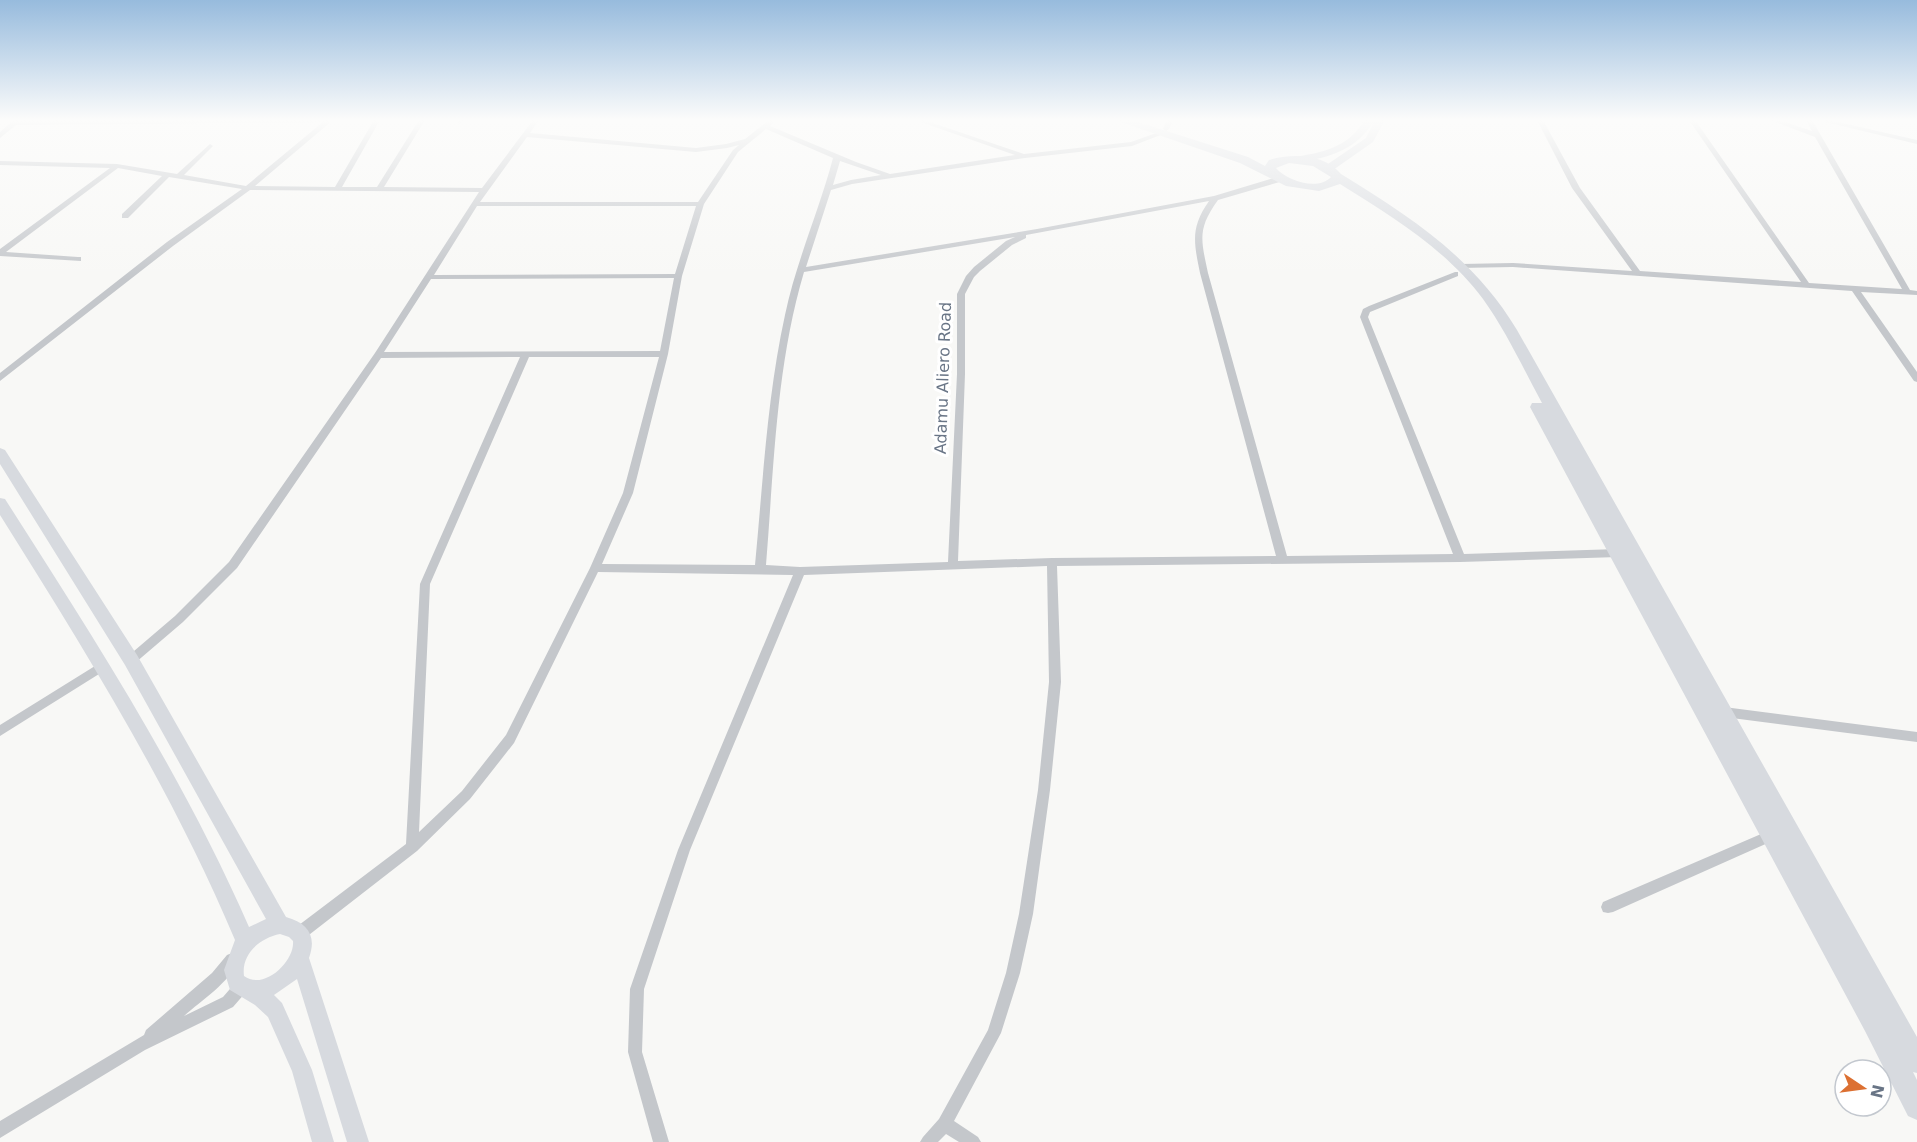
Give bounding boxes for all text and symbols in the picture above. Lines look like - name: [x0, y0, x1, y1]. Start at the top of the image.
- street label: Adamu Aliero Road: [931, 302, 955, 454]
- north arrow: [1833, 1058, 1893, 1118]
- text: N: [1866, 1083, 1888, 1100]

